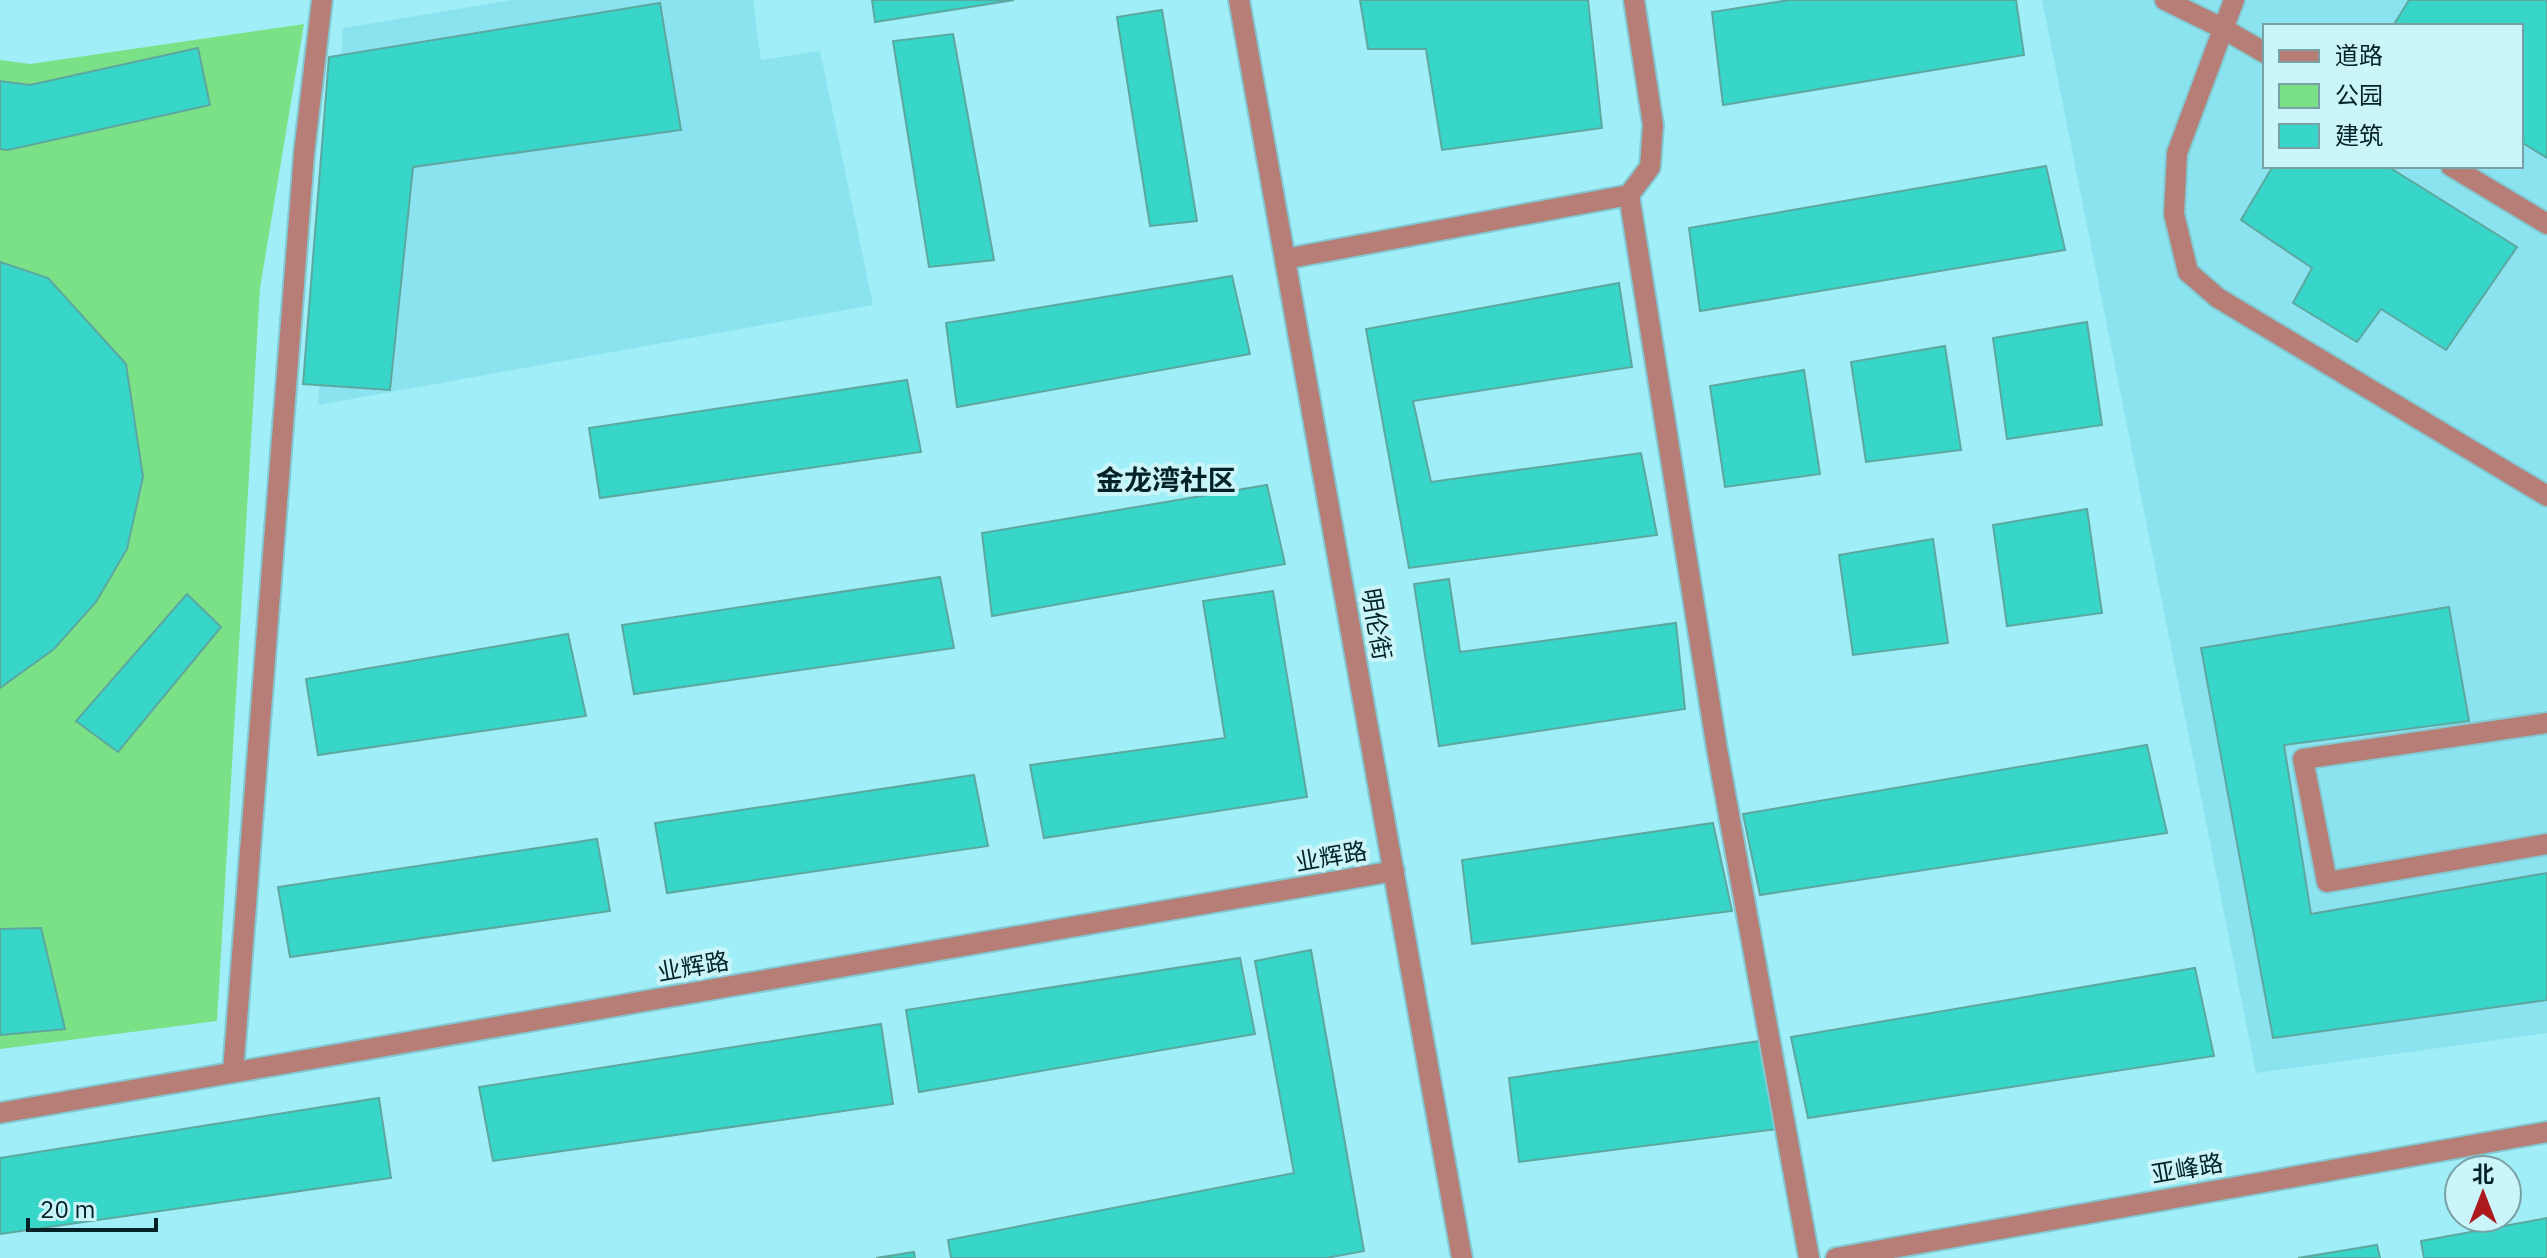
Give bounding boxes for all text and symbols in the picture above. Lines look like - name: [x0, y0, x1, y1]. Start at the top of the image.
- legend: [2263, 24, 2523, 168]
- text: 道路: [2335, 39, 2383, 71]
- text: 公园: [2335, 79, 2383, 111]
- text: 建筑: [2335, 119, 2383, 151]
- district label: 金龙湾社区: [1096, 461, 1236, 498]
- street label: 明伦街: [1355, 586, 1399, 662]
- street label: 业辉路: [1293, 834, 1369, 878]
- street label: 业辉路: [655, 944, 731, 988]
- street label: 亚峰路: [2149, 1146, 2225, 1190]
- north arrow: [2443, 1154, 2523, 1234]
- text: 北: [2472, 1159, 2494, 1188]
- scale bar: [28, 1182, 156, 1232]
- text: 20 m: [40, 1193, 95, 1225]

